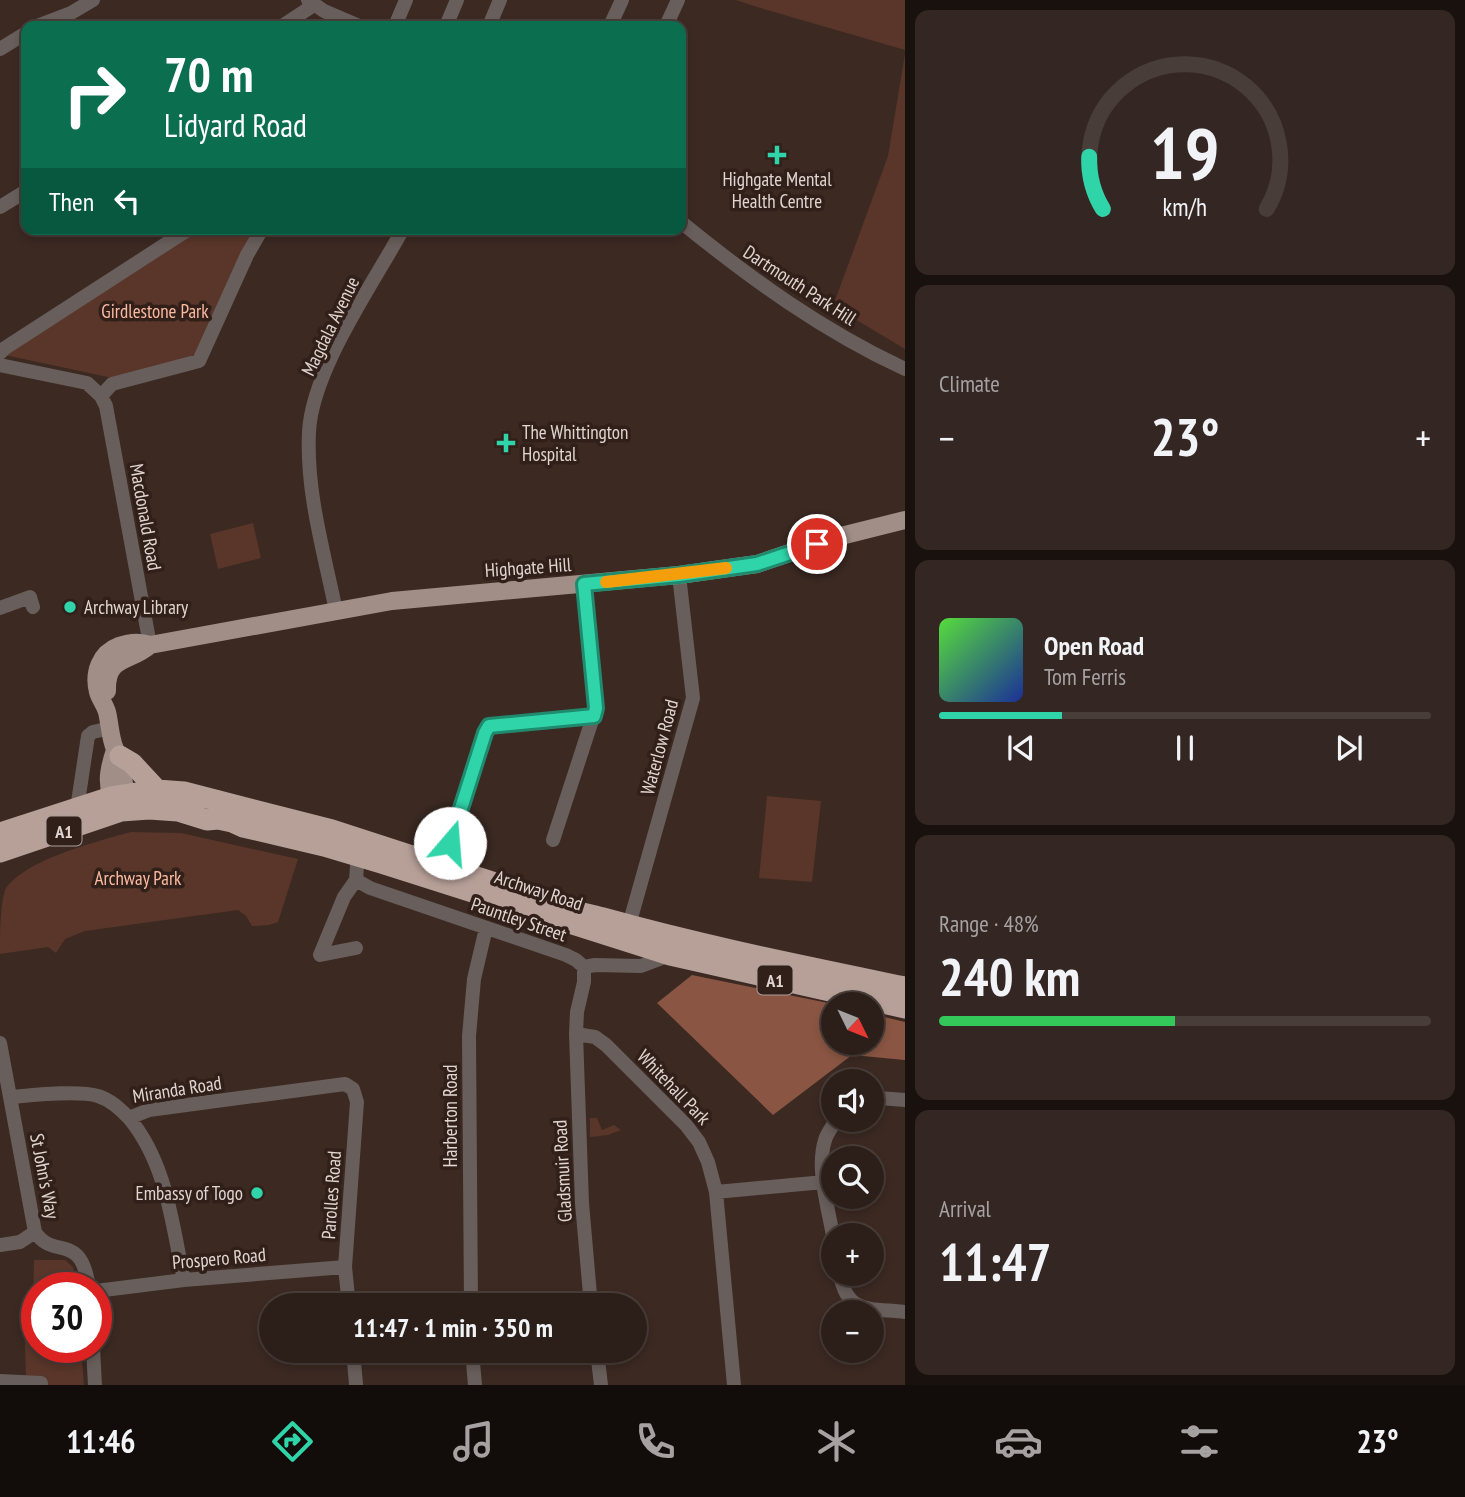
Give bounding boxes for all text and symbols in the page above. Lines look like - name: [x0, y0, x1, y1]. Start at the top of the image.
- text: 70 m: [164, 42, 253, 106]
- icon: right: [49, 49, 140, 140]
- text: Lidyard Road: [164, 104, 307, 146]
- text: 19: [1150, 105, 1220, 199]
- marker: Highgate Mental Health Centre: [767, 145, 787, 165]
- place label: Highgate Mental Health Centre: [722, 167, 832, 213]
- icon: left: [108, 182, 146, 220]
- text: Then: [49, 185, 94, 218]
- text: km/h: [1163, 190, 1207, 222]
- street label: Dartmouth Park Hill: [739, 240, 861, 331]
- street label: Magdala Avenue: [296, 272, 364, 380]
- park label: Girdlestone Park: [101, 299, 209, 323]
- text: Climate: [939, 369, 1000, 398]
- text: 23°: [1151, 403, 1219, 470]
- text: −: [939, 413, 955, 462]
- text: +: [1415, 413, 1431, 462]
- place label: The Whittington Hospital: [522, 420, 628, 466]
- marker: The Whittington Hospital: [496, 433, 516, 453]
- street label: Macdonald Road: [125, 462, 167, 572]
- pin: [787, 514, 847, 574]
- icon: arrive: [798, 525, 836, 563]
- street label: Highgate Hill: [484, 552, 573, 582]
- place label: Archway Library: [84, 595, 189, 619]
- marker: Archway Library: [62, 599, 78, 615]
- text: Open Road: [1044, 629, 1144, 662]
- text: Tom Ferris: [1044, 662, 1126, 691]
- street label: Waterlow Road: [635, 697, 683, 797]
- icon: previous: [1002, 729, 1040, 767]
- icon: pause: [1166, 729, 1204, 767]
- icon: next: [1330, 729, 1368, 767]
- position arrow: [413, 806, 487, 880]
- road number: A1: [46, 816, 82, 846]
- street label: Archway Road: [492, 865, 586, 915]
- park label: Archway Park: [95, 866, 182, 890]
- street label: Pauntley Street: [468, 891, 571, 947]
- text: Range · 48%: [939, 909, 1039, 938]
- text: 240 km: [939, 943, 1080, 1010]
- road number: A1: [758, 965, 792, 995]
- north arrow: [821, 992, 884, 1055]
- map controls: [821, 992, 884, 1363]
- street label: Whitehall Park: [632, 1044, 716, 1130]
- street label: Harberton Road: [438, 1065, 462, 1167]
- button: sound: [821, 1069, 884, 1132]
- street label: Miranda Road: [131, 1070, 223, 1108]
- street label: Gladsmuir Road: [547, 1119, 577, 1223]
- street label: St John's Way: [25, 1131, 65, 1222]
- button: search: [821, 1146, 884, 1209]
- street label: Parolles Road: [316, 1150, 346, 1240]
- place label: Embassy of Togo: [136, 1181, 243, 1205]
- marker: Embassy of Togo: [249, 1185, 265, 1201]
- text: Arrival: [939, 1194, 991, 1223]
- button: +: [821, 1223, 884, 1286]
- text: 11:47: [939, 1228, 1051, 1295]
- street label: Prospero Road: [171, 1242, 267, 1274]
- speed limit sign: 30: [21, 1272, 112, 1363]
- button: −: [821, 1300, 884, 1363]
- text: 11:47 · 1 min · 350 m: [353, 1311, 553, 1344]
- icon: directions: [268, 1417, 317, 1466]
- icon: music: [449, 1417, 498, 1466]
- icon: phone: [631, 1417, 680, 1466]
- icon: climate: [812, 1417, 861, 1466]
- icon: car: [994, 1417, 1043, 1466]
- icon: filters: [1175, 1417, 1224, 1466]
- text: 11:46: [66, 1420, 135, 1462]
- text: 23°: [1357, 1420, 1399, 1462]

